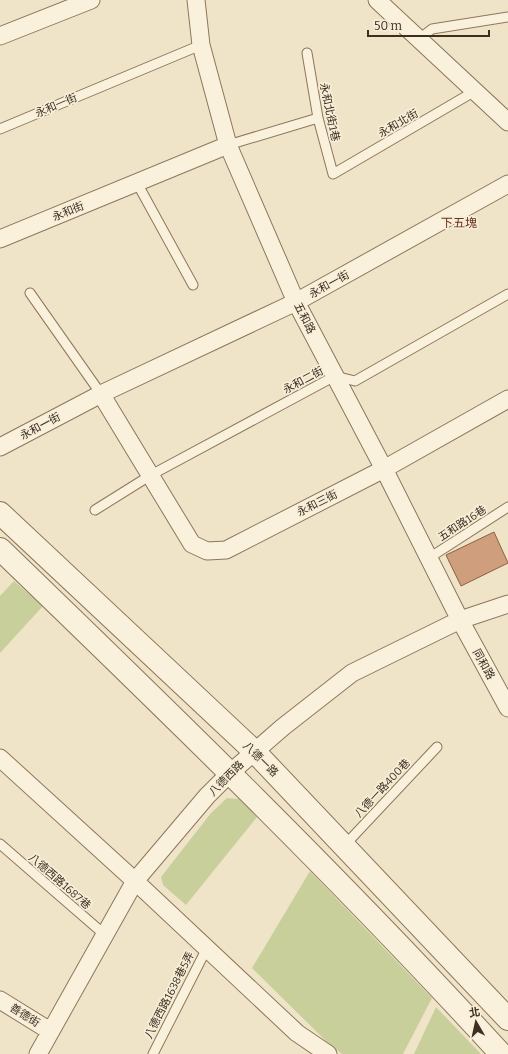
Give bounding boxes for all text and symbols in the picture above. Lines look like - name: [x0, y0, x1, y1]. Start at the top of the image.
- scale bar: [368, 12, 489, 38]
- text: 50 m: [374, 19, 403, 33]
- street label: 永和北街1巷: [317, 82, 342, 143]
- street label: 永和一街: [33, 91, 79, 120]
- street label: 永和北街: [376, 107, 421, 140]
- street label: 永和街: [50, 199, 86, 224]
- district label: 下五塊: [441, 216, 477, 230]
- street label: 永和一街: [307, 268, 352, 301]
- street label: 五和路: [291, 301, 318, 336]
- street label: 永和二街: [281, 364, 326, 397]
- street label: 永和一街: [18, 410, 63, 443]
- street label: 永和三街: [295, 488, 340, 519]
- street label: 五和路16巷: [436, 503, 489, 544]
- street label: 同和路: [470, 647, 497, 682]
- street label: 八德一路: [240, 739, 281, 780]
- street label: 八德一路400巷: [352, 756, 413, 820]
- street label: 八德西路: [206, 758, 247, 799]
- street label: 八德西路1687巷: [26, 851, 93, 912]
- street label: 八德西路1638巷5弄: [142, 950, 197, 1041]
- street label: 善德街: [7, 1001, 42, 1030]
- north arrow: [456, 1002, 496, 1042]
- text: 北: [468, 1005, 481, 1020]

